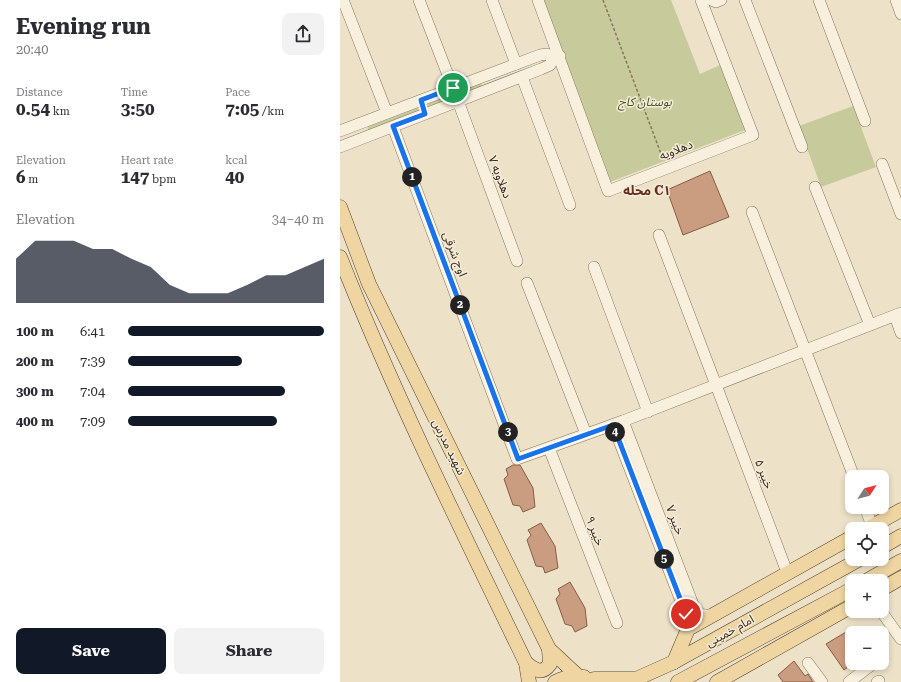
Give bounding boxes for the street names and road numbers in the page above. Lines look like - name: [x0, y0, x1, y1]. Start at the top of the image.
- street label: دهلاویه: [657, 137, 695, 163]
- street label: دهلاویه ۷: [485, 154, 515, 201]
- street label: اوج شرقی: [438, 230, 470, 279]
- street label: شهید مدرس: [429, 417, 469, 477]
- street label: خیبر ۵: [752, 457, 776, 491]
- street label: خیبر ۷: [663, 503, 687, 537]
- street label: خیبر ۹: [583, 514, 607, 548]
- street label: امام خمینی: [703, 612, 758, 652]

